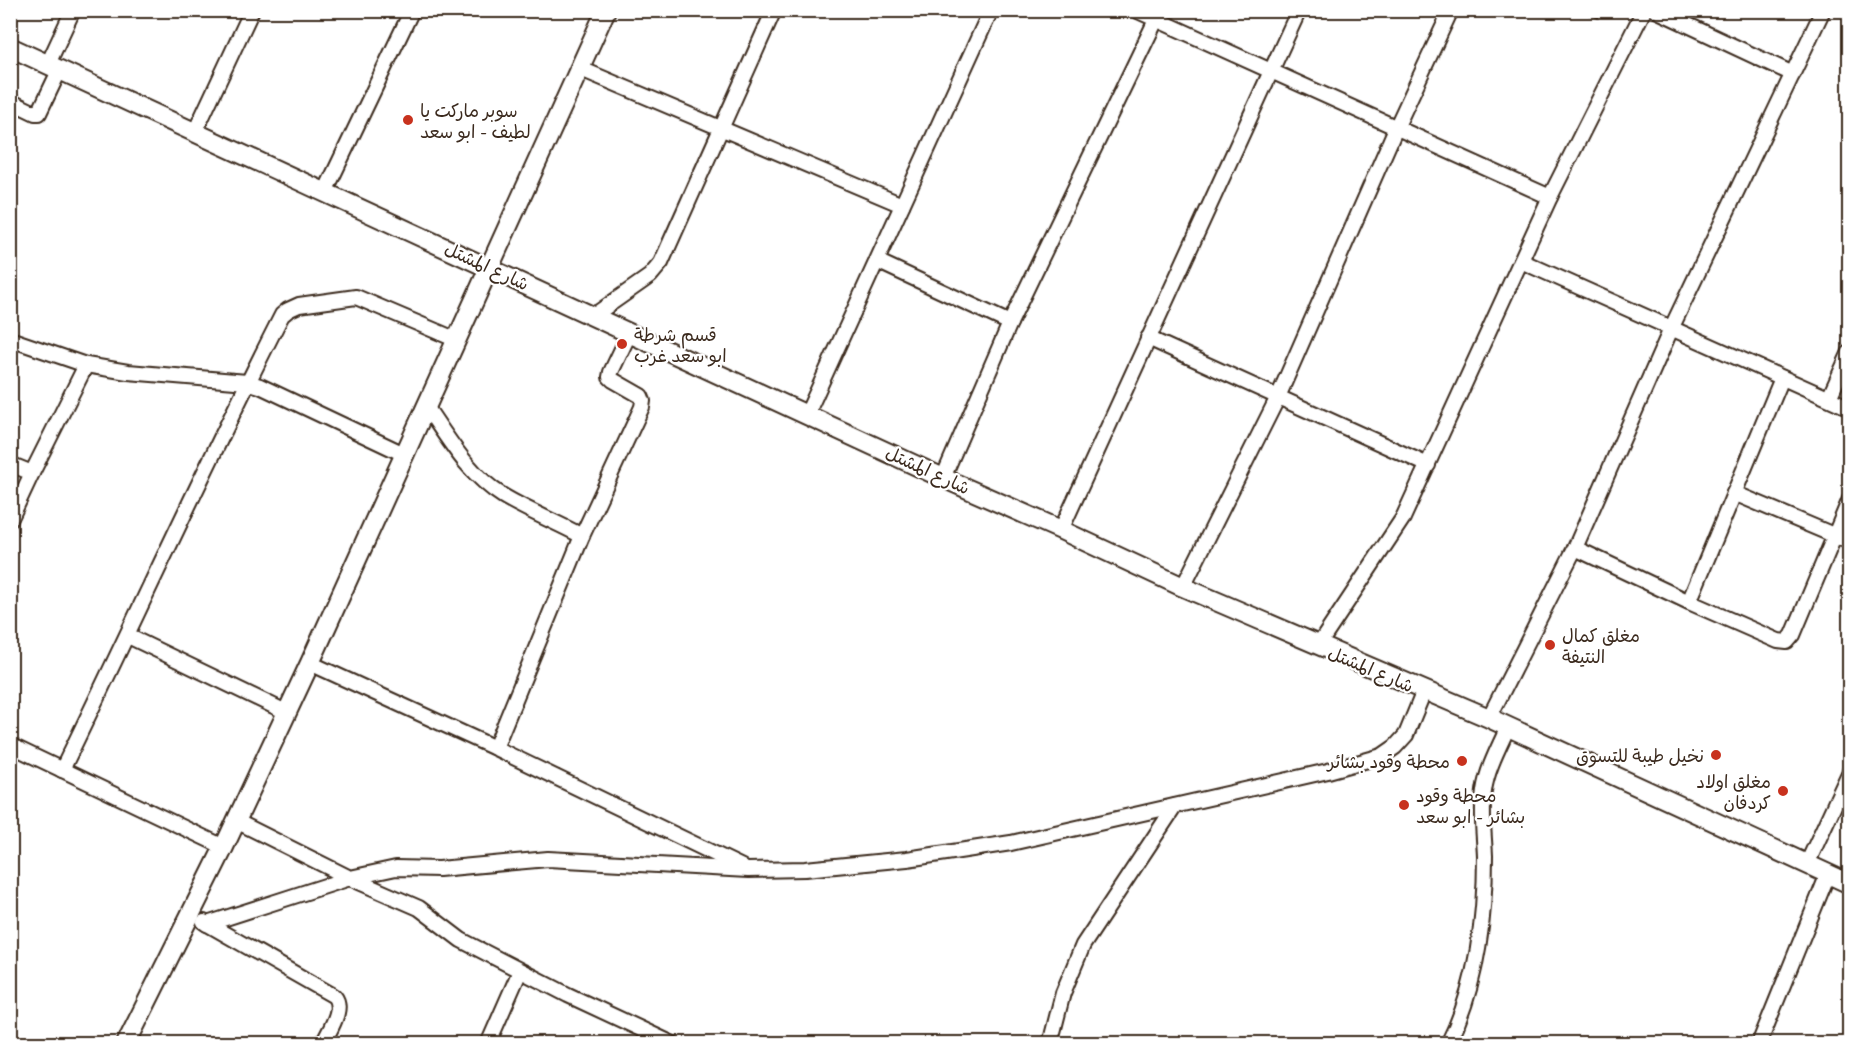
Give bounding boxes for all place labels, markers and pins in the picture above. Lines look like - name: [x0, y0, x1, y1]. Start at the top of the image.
- place label: سوبر ماركت يا لطيف - ابو سعد: [420, 99, 531, 143]
- marker: سوبر ماركت يا لطيف - ابو سعد: [401, 113, 415, 127]
- place label: قسم شرطة ابو سعد غرب: [634, 323, 727, 367]
- marker: قسم شرطة ابو سعد غرب: [615, 337, 629, 351]
- place label: مغلق كمال النتيفة: [1562, 624, 1640, 668]
- marker: مغلق كمال النتيفة: [1543, 638, 1557, 652]
- place label: نخيل طيبة للتسوق: [1576, 744, 1704, 768]
- marker: نخيل طيبة للتسوق: [1709, 748, 1723, 762]
- place label: محطة وقود بشائر: [1326, 750, 1450, 773]
- marker: محطة وقود بشائر: [1455, 754, 1469, 768]
- place label: مغلق اولاد كردفان: [1696, 770, 1771, 814]
- place label: محطة وقود بشائر - ابو سعد: [1416, 784, 1525, 828]
- marker: مغلق اولاد كردفان: [1776, 784, 1790, 798]
- marker: محطة وقود بشائر - ابو سعد: [1397, 798, 1411, 812]

